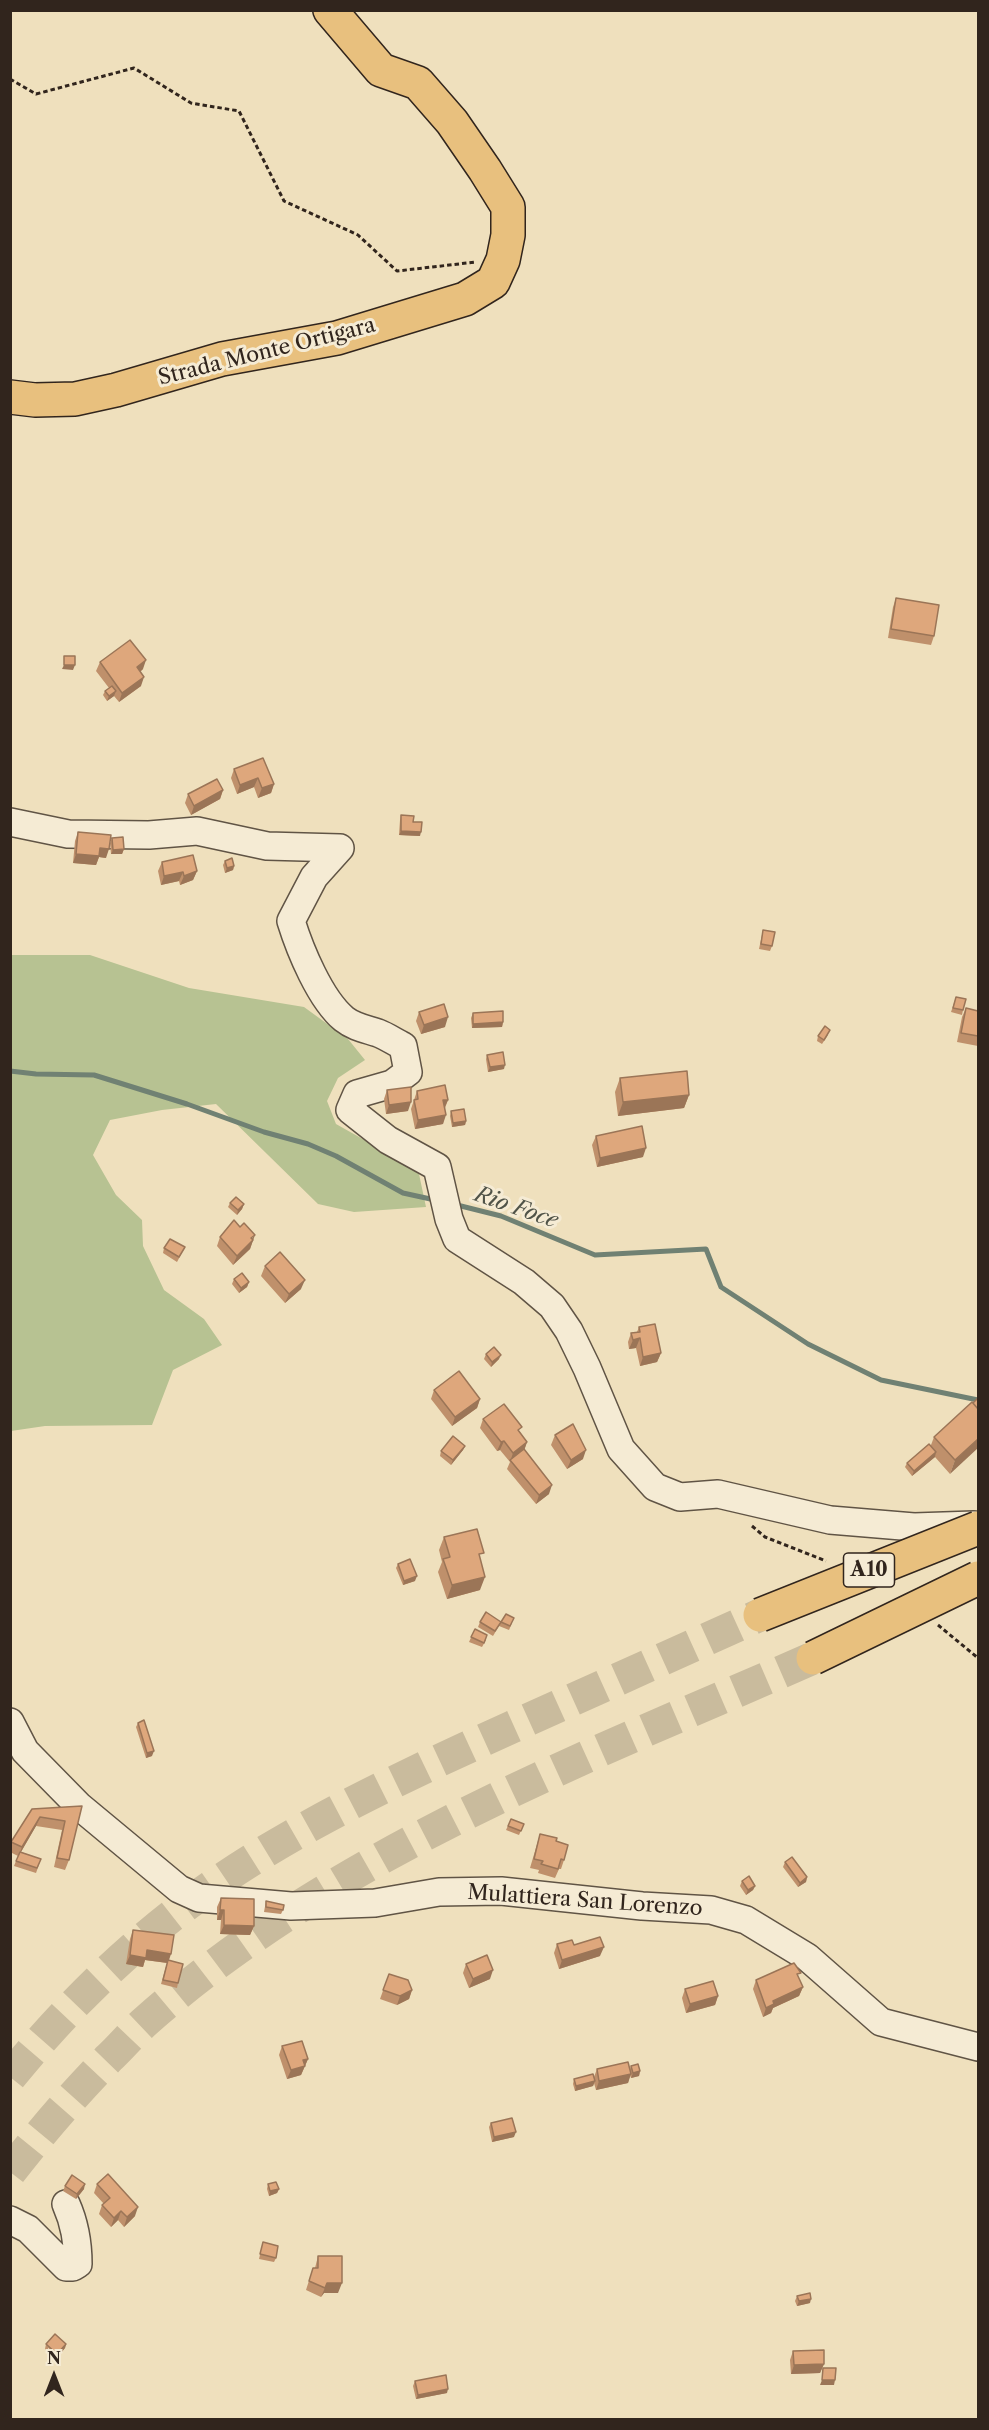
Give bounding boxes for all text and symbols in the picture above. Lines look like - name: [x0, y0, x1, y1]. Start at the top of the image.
- street label: Strada Monte Ortigara: [156, 313, 378, 391]
- water label: Rio Foce: [471, 1181, 561, 1235]
- road number: A10: [844, 1553, 894, 1587]
- street label: Mulattiera San Lorenzo: [467, 1880, 703, 1922]
- north arrow: [24, 2346, 84, 2406]
- text: N: [47, 2348, 61, 2368]

